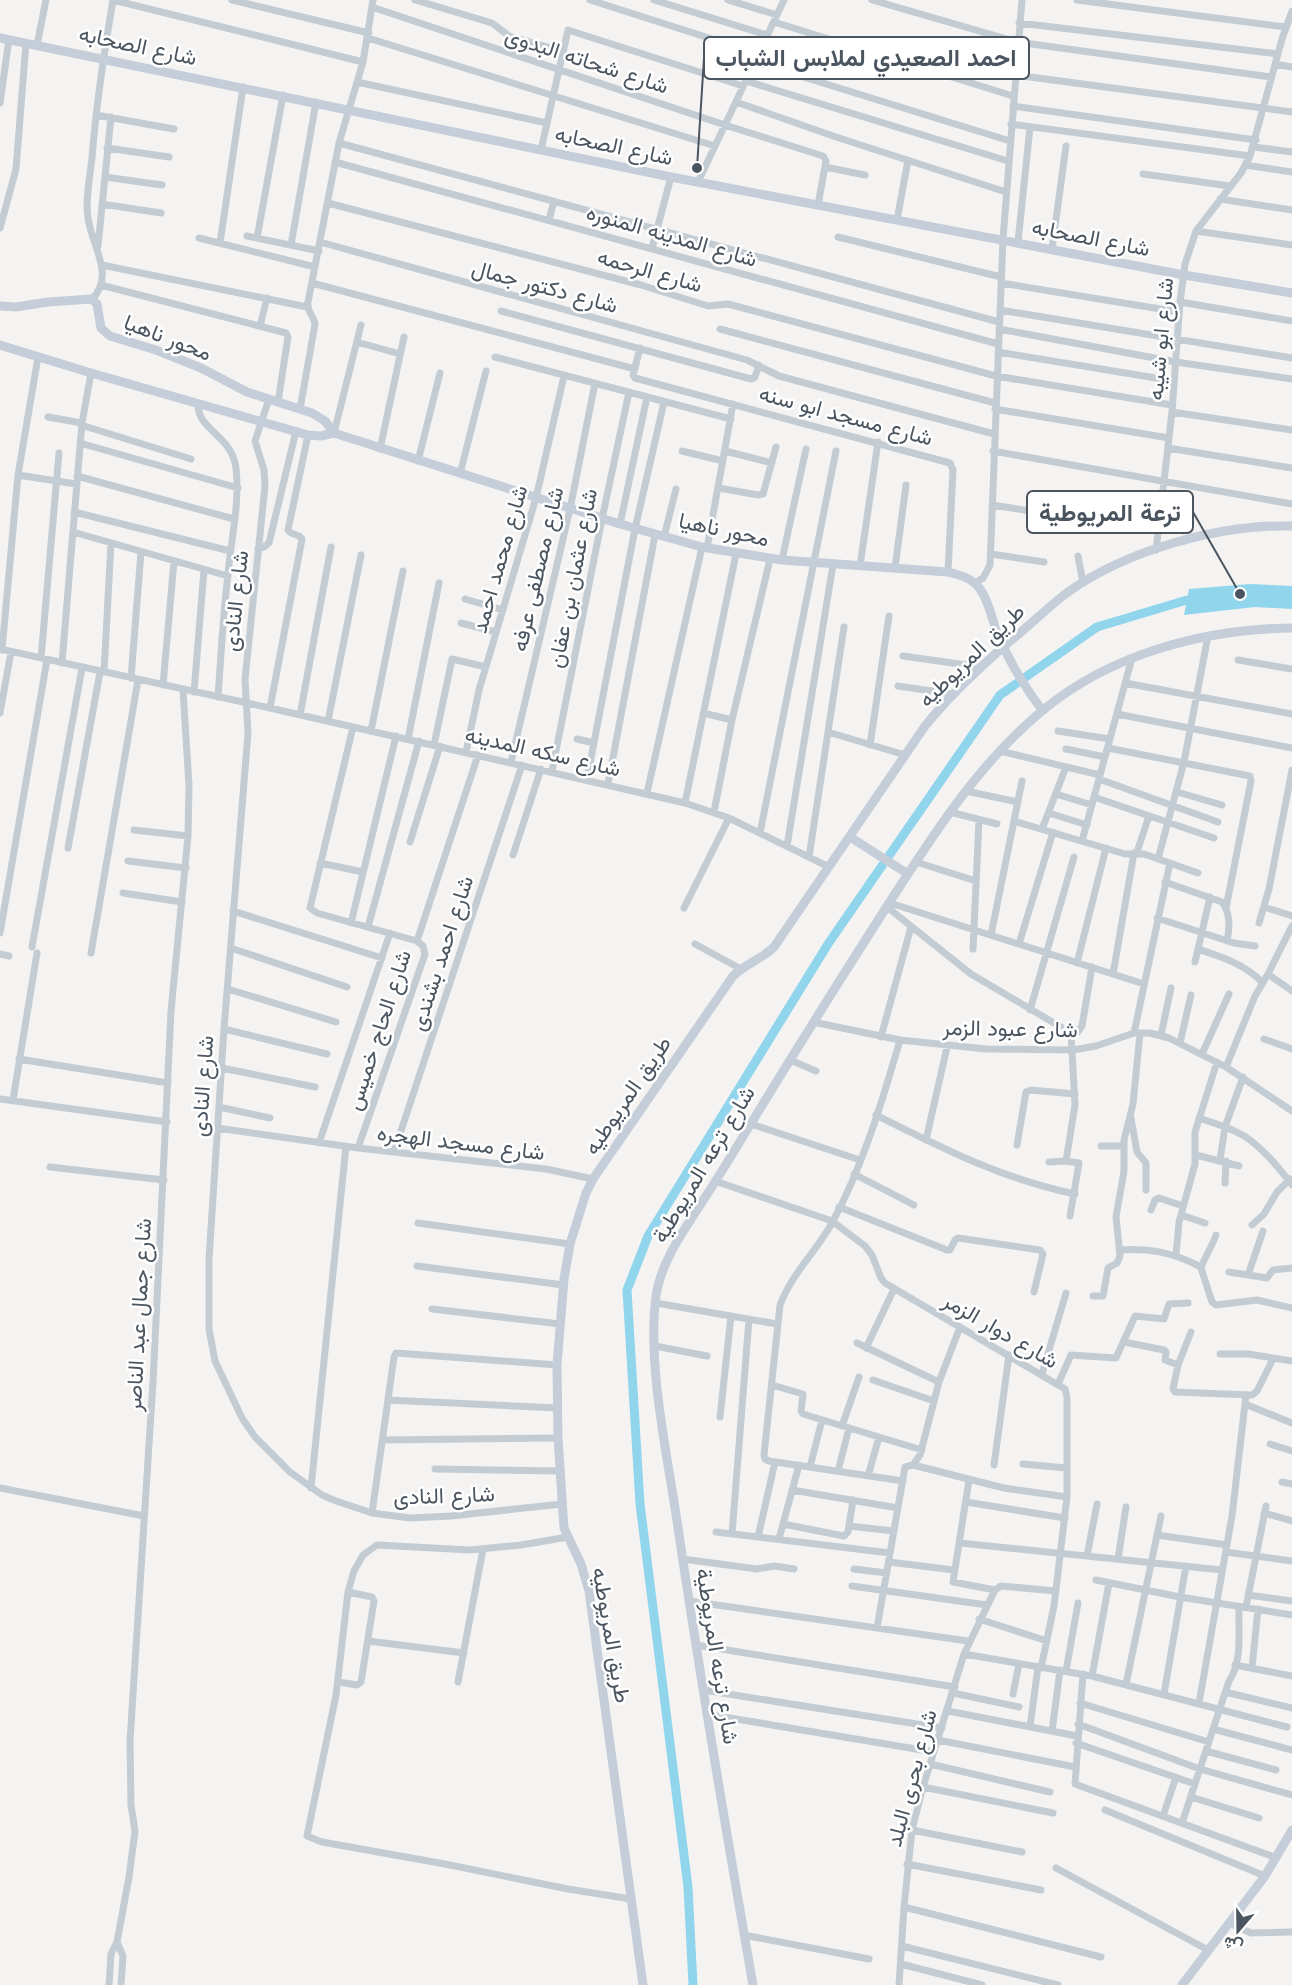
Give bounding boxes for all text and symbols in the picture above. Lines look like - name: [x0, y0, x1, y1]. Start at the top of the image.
- street label: شارع الصحابه: [76, 17, 200, 73]
- street label: شارع شحاته البدوى: [501, 18, 673, 102]
- callout: احمد الصعيدي لملابس الشباب: [704, 37, 1029, 79]
- text: احمد الصعيدي لملابس الشباب: [716, 40, 1016, 78]
- street label: شارع الصحابه: [552, 117, 676, 173]
- street label: شارع المدينه المنوره: [583, 195, 761, 275]
- street label: شارع الصحابه: [1029, 210, 1153, 264]
- street label: شارع الرحمه: [594, 240, 706, 300]
- street label: شارع دكتور جمال: [468, 251, 622, 321]
- street label: شارع ابو شيبه: [1139, 276, 1181, 402]
- street label: محور ناهيا: [119, 306, 217, 368]
- street label: شارع مسجد ابو سنه: [756, 376, 936, 454]
- street label: شارع محمد احمد: [463, 481, 535, 637]
- street label: شارع مصطفى عرفه: [503, 484, 571, 654]
- street label: شارع عثمان بن عفان: [539, 486, 605, 670]
- callout: ترعة المريوطية: [1027, 491, 1193, 533]
- text: ترعة المريوطية: [1039, 495, 1181, 530]
- street label: محور ناهيا: [676, 504, 772, 554]
- street label: شارع النادى: [214, 549, 256, 653]
- street label: طريق المريوطيه: [910, 596, 1032, 714]
- street label: شارع سكه المدينه: [462, 718, 624, 784]
- street label: شارع احمد بشندى: [401, 871, 481, 1035]
- street label: شارع الحاج خميس: [337, 946, 419, 1114]
- street label: شارع عبود الزمر: [941, 1011, 1078, 1045]
- street label: طريق المريوطيه: [575, 1029, 679, 1161]
- street label: شارع النادى: [182, 1034, 222, 1138]
- street label: شارع ترعه المريوطية: [643, 1079, 763, 1249]
- street label: شارع مسجد الهجره: [375, 1116, 547, 1168]
- street label: شارع جمال عبد الناصر: [117, 1218, 159, 1413]
- street label: شارع دوار الزمر: [936, 1283, 1065, 1376]
- street label: شارع النادى: [393, 1477, 495, 1513]
- street label: طريق المريوطيه: [584, 1565, 640, 1705]
- street label: شارع ترعه المريوطية: [688, 1566, 748, 1746]
- street label: شارع بحرى البلد: [877, 1706, 945, 1850]
- north arrow: [1208, 1901, 1268, 1961]
- text: ش: [1220, 1931, 1246, 1959]

